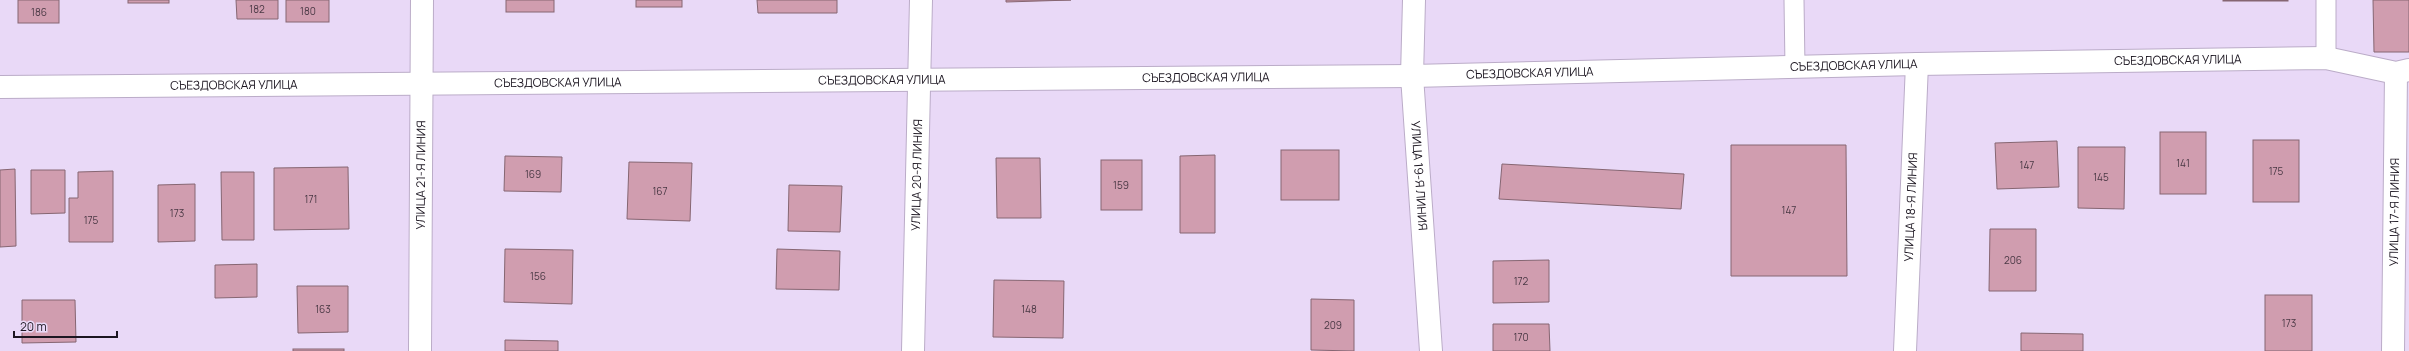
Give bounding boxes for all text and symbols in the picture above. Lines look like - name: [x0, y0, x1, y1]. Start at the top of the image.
- house number: 182: [249, 2, 265, 16]
- house number: 180: [300, 4, 316, 18]
- house number: 186: [31, 5, 47, 19]
- street label: СЪЕЗДОВСКАЯ УЛИЦА: [2114, 50, 2242, 69]
- street label: СЪЕЗДОВСКАЯ УЛИЦА: [1790, 55, 1918, 75]
- street label: СЪЕЗДОВСКАЯ УЛИЦА: [1466, 63, 1594, 83]
- street label: СЪЕЗДОВСКАЯ УЛИЦА: [1142, 68, 1270, 86]
- street label: СЪЕЗДОВСКАЯ УЛИЦА: [818, 71, 946, 89]
- street label: СЪЕЗДОВСКАЯ УЛИЦА: [494, 73, 622, 91]
- street label: СЪЕЗДОВСКАЯ УЛИЦА: [170, 76, 298, 94]
- street label: УЛИЦА 20-Я ЛИНИЯ: [907, 119, 926, 231]
- street label: УЛИЦА 21-Я ЛИНИЯ: [412, 120, 429, 230]
- street label: УЛИЦА 19-Я ЛИНИЯ: [1407, 120, 1432, 231]
- street label: УЛИЦА 18-Я ЛИНИЯ: [1900, 152, 1921, 262]
- house number: 141: [2176, 156, 2190, 170]
- house number: 147: [2020, 158, 2034, 172]
- street label: УЛИЦА 17-Я ЛИНИЯ: [2385, 158, 2403, 266]
- house number: 175: [2269, 164, 2284, 178]
- house number: 169: [525, 167, 541, 181]
- house number: 145: [2093, 170, 2109, 184]
- house number: 159: [1113, 178, 1129, 192]
- house number: 167: [652, 184, 668, 198]
- house number: 171: [305, 192, 317, 206]
- house number: 147: [1782, 203, 1796, 217]
- house number: 173: [170, 206, 184, 220]
- house number: 175: [84, 213, 99, 227]
- house number: 206: [2004, 253, 2022, 267]
- house number: 156: [530, 269, 546, 283]
- house number: 172: [1514, 274, 1529, 288]
- house number: 163: [315, 302, 331, 316]
- house number: 148: [1021, 302, 1037, 316]
- scale bar: [14, 313, 117, 339]
- house number: 173: [2282, 316, 2296, 330]
- text: 20 m: [20, 318, 47, 335]
- house number: 209: [1324, 318, 1342, 332]
- house number: 170: [1513, 330, 1529, 344]

